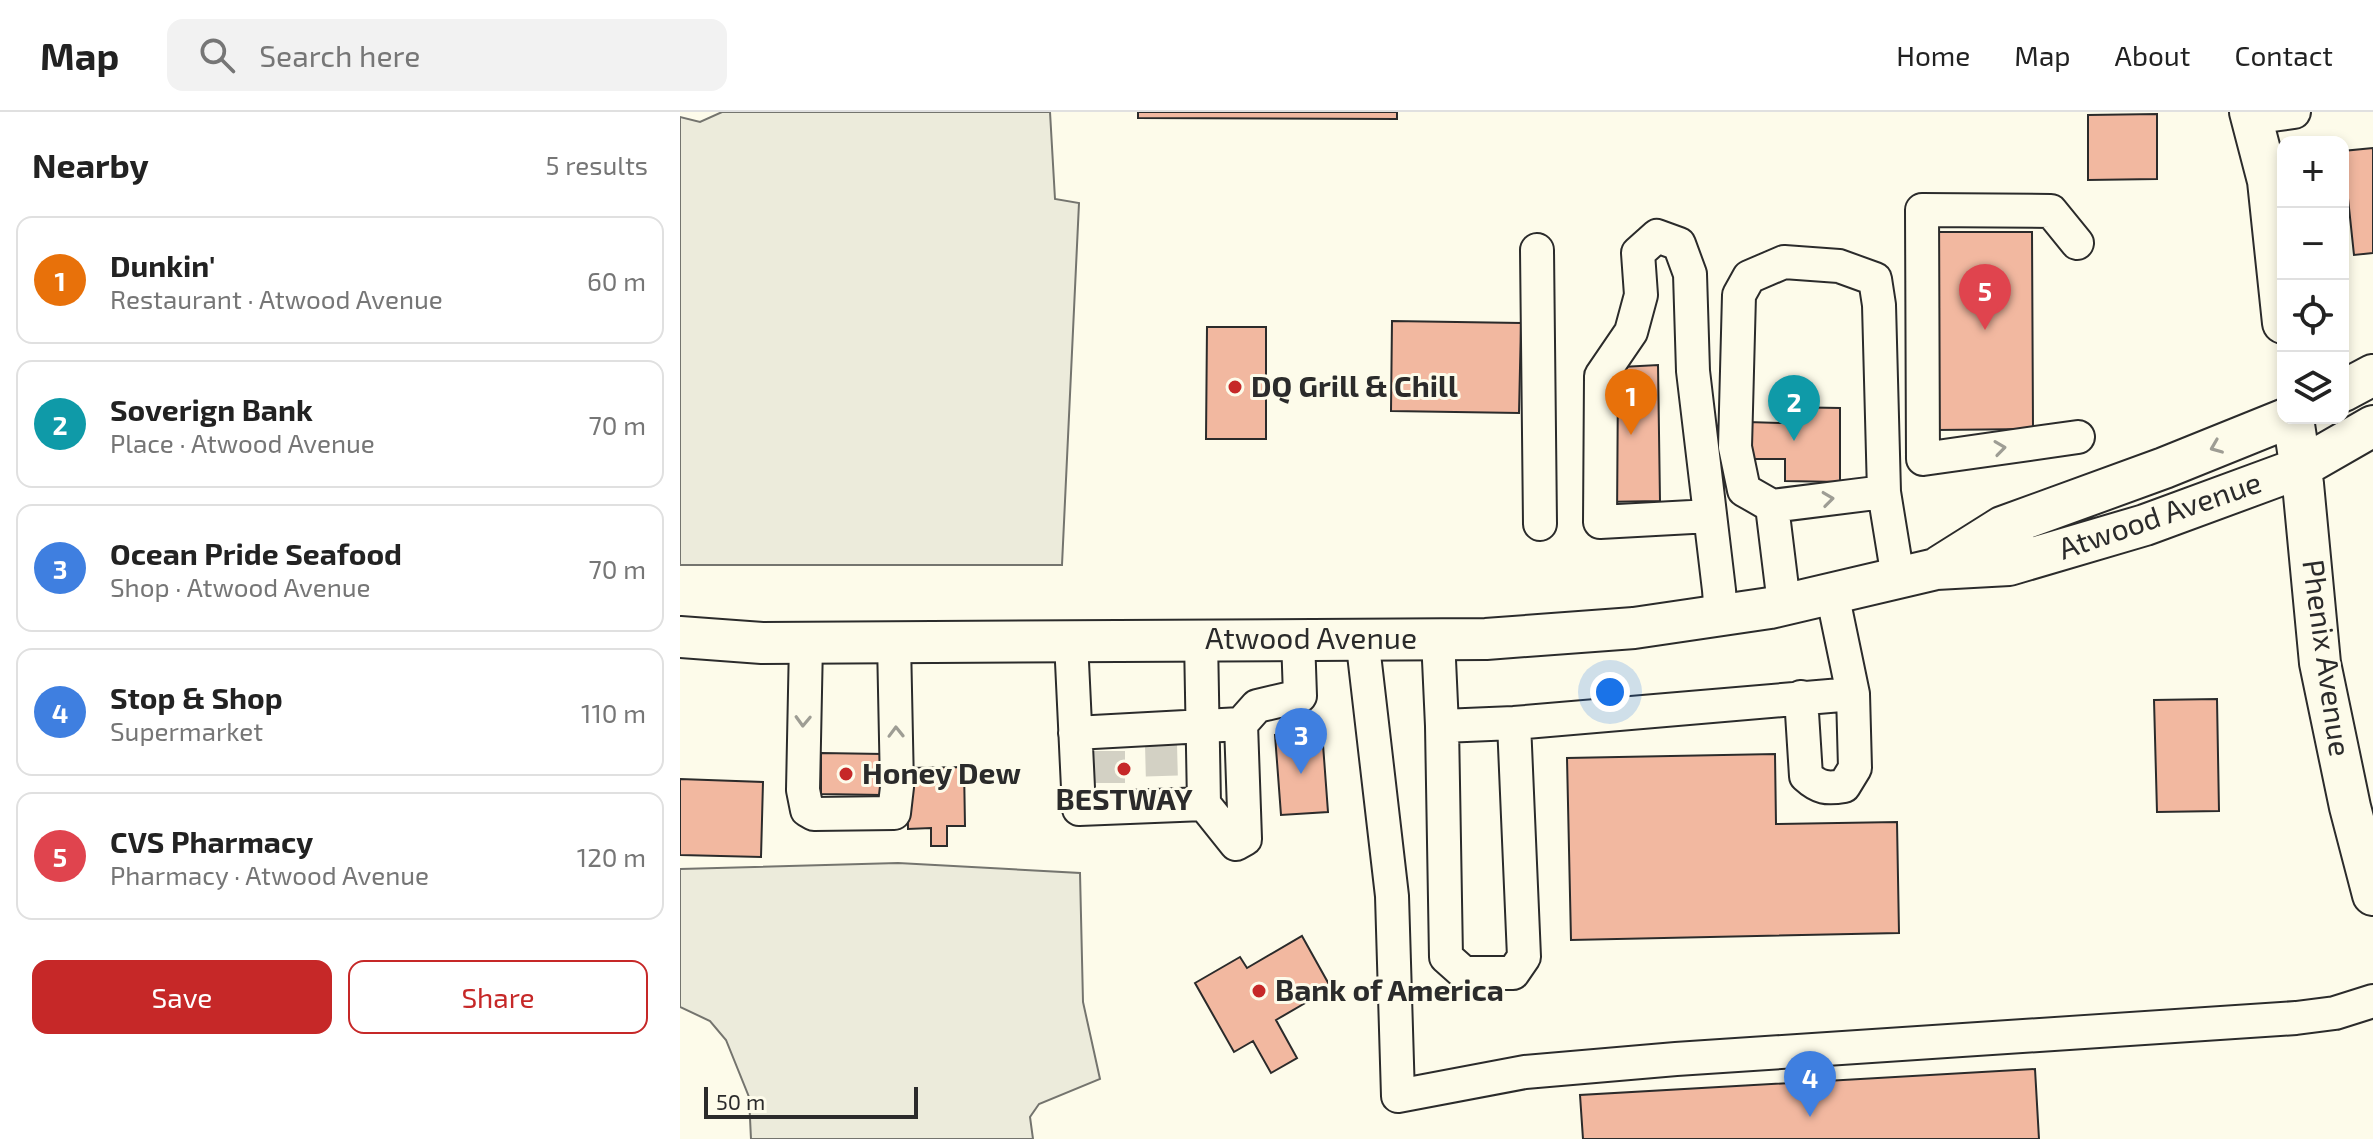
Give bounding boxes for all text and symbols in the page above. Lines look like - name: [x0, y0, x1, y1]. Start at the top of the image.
- search box: [167, 19, 727, 91]
- text: Map: [40, 32, 119, 78]
- icon: search: [195, 33, 239, 77]
- text: Search here: [259, 37, 420, 73]
- text: Home: [1896, 38, 1970, 72]
- text: Map: [2014, 38, 2071, 72]
- text: About: [2115, 38, 2190, 72]
- text: Contact: [2234, 38, 2333, 72]
- map controls: [2277, 136, 2349, 424]
- button: +: [2277, 136, 2349, 208]
- text: Nearby: [32, 144, 149, 185]
- text: 5 results: [546, 149, 648, 180]
- button: −: [2277, 208, 2349, 280]
- text: Dunkin': [110, 247, 215, 283]
- pin: 5: [1959, 264, 2011, 330]
- text: 1: [54, 265, 66, 296]
- text: 60 m: [587, 265, 646, 296]
- button: locate: [2277, 280, 2349, 352]
- text: Restaurant · Atwood Avenue: [110, 283, 443, 314]
- button: layers: [2277, 352, 2349, 424]
- place label: DQ Grill & Chill: [1251, 367, 1458, 404]
- pin: 1: [1605, 369, 1657, 435]
- pin: 2: [1768, 375, 1820, 441]
- marker: DQ Grill & Chill: [1226, 378, 1244, 396]
- text: Soverign Bank: [110, 391, 313, 427]
- text: 2: [52, 409, 68, 440]
- text: 70 m: [588, 409, 646, 440]
- text: Place · Atwood Avenue: [110, 427, 375, 458]
- one-way arrow: [2210, 437, 2224, 454]
- one-way arrow: [1994, 440, 2007, 457]
- street label: Atwood Avenue: [2053, 463, 2266, 566]
- one-way arrow: [1821, 491, 1835, 508]
- text: Ocean Pride Seafood: [110, 535, 402, 571]
- text: 3: [53, 553, 67, 584]
- text: 70 m: [588, 553, 646, 584]
- street label: Phenix Avenue: [2296, 557, 2360, 758]
- text: Shop · Atwood Avenue: [110, 571, 371, 602]
- street label: Atwood Avenue: [1205, 619, 1417, 655]
- your location: [1590, 672, 1630, 712]
- text: Stop & Shop: [110, 679, 283, 715]
- text: 4: [52, 697, 68, 728]
- text: 110 m: [581, 697, 646, 728]
- pin: 3: [1275, 708, 1327, 774]
- text: Supermarket: [110, 715, 263, 746]
- one-way arrow: [795, 715, 812, 728]
- one-way arrow: [887, 725, 904, 738]
- place label: Honey Dew: [862, 754, 1021, 791]
- marker: BESTWAY: [1115, 760, 1133, 778]
- marker: Honey Dew: [837, 765, 855, 783]
- place label: BESTWAY: [1056, 780, 1193, 816]
- text: CVS Pharmacy: [110, 823, 313, 859]
- text: 5: [53, 841, 67, 872]
- text: 120 m: [577, 841, 646, 872]
- text: Pharmacy · Atwood Avenue: [110, 859, 429, 890]
- button: Save: [32, 960, 332, 1034]
- button: Share: [348, 960, 648, 1034]
- place label: Bank of America: [1275, 971, 1504, 1007]
- marker: Bank of America: [1250, 982, 1268, 1000]
- pin: 4: [1784, 1051, 1836, 1117]
- scale bar: [704, 1083, 918, 1119]
- text: 50 m: [716, 1088, 765, 1114]

